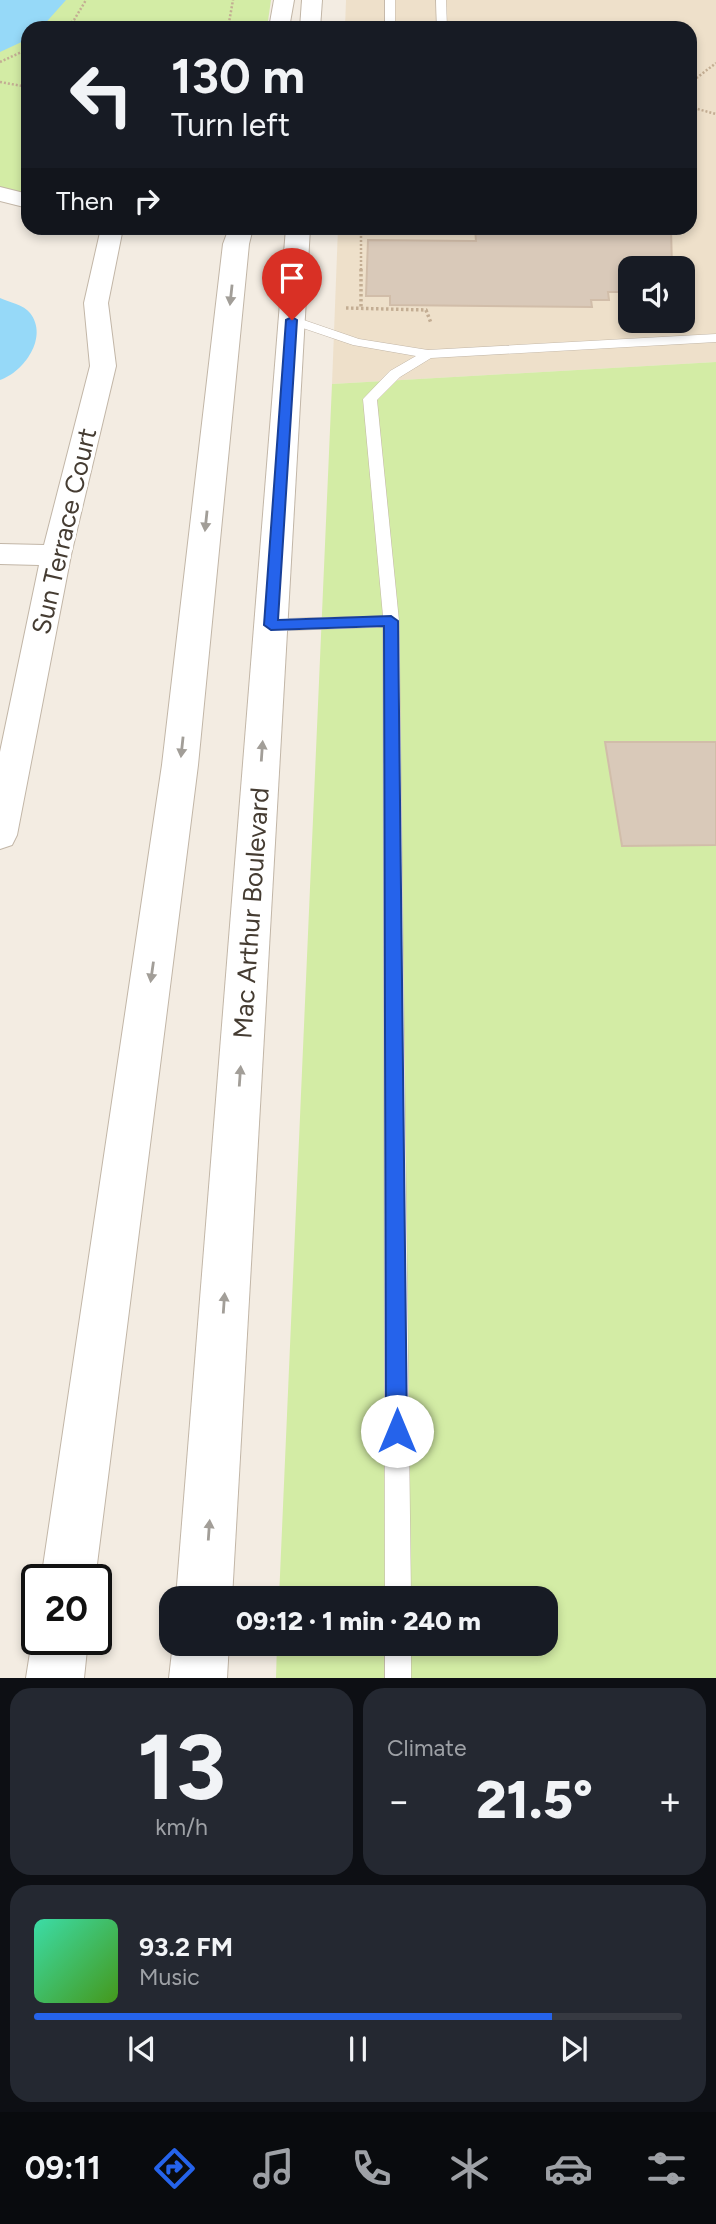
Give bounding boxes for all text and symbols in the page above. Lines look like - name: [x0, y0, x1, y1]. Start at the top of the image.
- text: 130 m: [171, 46, 305, 105]
- icon: left: [56, 49, 147, 140]
- text: Turn left: [171, 106, 290, 144]
- icon: right: [128, 182, 166, 220]
- text: Then: [56, 185, 114, 217]
- pin: [262, 248, 322, 320]
- map controls: [618, 256, 695, 333]
- button: sound: [618, 256, 695, 333]
- icon: arrive: [273, 259, 311, 297]
- one-way arrow: [225, 284, 236, 306]
- street label: Sun Terrace Court: [25, 425, 103, 637]
- one-way arrow: [201, 510, 212, 532]
- one-way arrow: [177, 736, 188, 758]
- one-way arrow: [257, 740, 268, 762]
- street label: Mac Arthur Boulevard: [226, 786, 276, 1040]
- one-way arrow: [146, 962, 157, 984]
- one-way arrow: [235, 1065, 246, 1087]
- one-way arrow: [219, 1291, 230, 1313]
- position arrow: [360, 1394, 434, 1468]
- one-way arrow: [203, 1518, 214, 1540]
- speed limit sign: 20: [21, 1564, 112, 1655]
- text: 09:12 · 1 min · 240 m: [236, 1605, 481, 1637]
- text: 13: [137, 1713, 226, 1822]
- text: Climate: [387, 1734, 466, 1762]
- text: 21.5°: [476, 1769, 593, 1831]
- text: −: [387, 1778, 411, 1824]
- text: +: [658, 1778, 682, 1824]
- text: km/h: [155, 1813, 208, 1841]
- text: 93.2 FM: [139, 1931, 233, 1963]
- text: Music: [139, 1963, 200, 1991]
- icon: previous: [123, 2030, 161, 2068]
- icon: pause: [339, 2030, 377, 2068]
- icon: next: [555, 2030, 593, 2068]
- icon: directions: [150, 2144, 199, 2193]
- icon: music: [249, 2144, 298, 2193]
- icon: phone: [347, 2144, 396, 2193]
- icon: climate: [445, 2144, 494, 2193]
- icon: car: [544, 2144, 593, 2193]
- icon: filters: [642, 2144, 691, 2193]
- text: 09:11: [25, 2149, 101, 2187]

